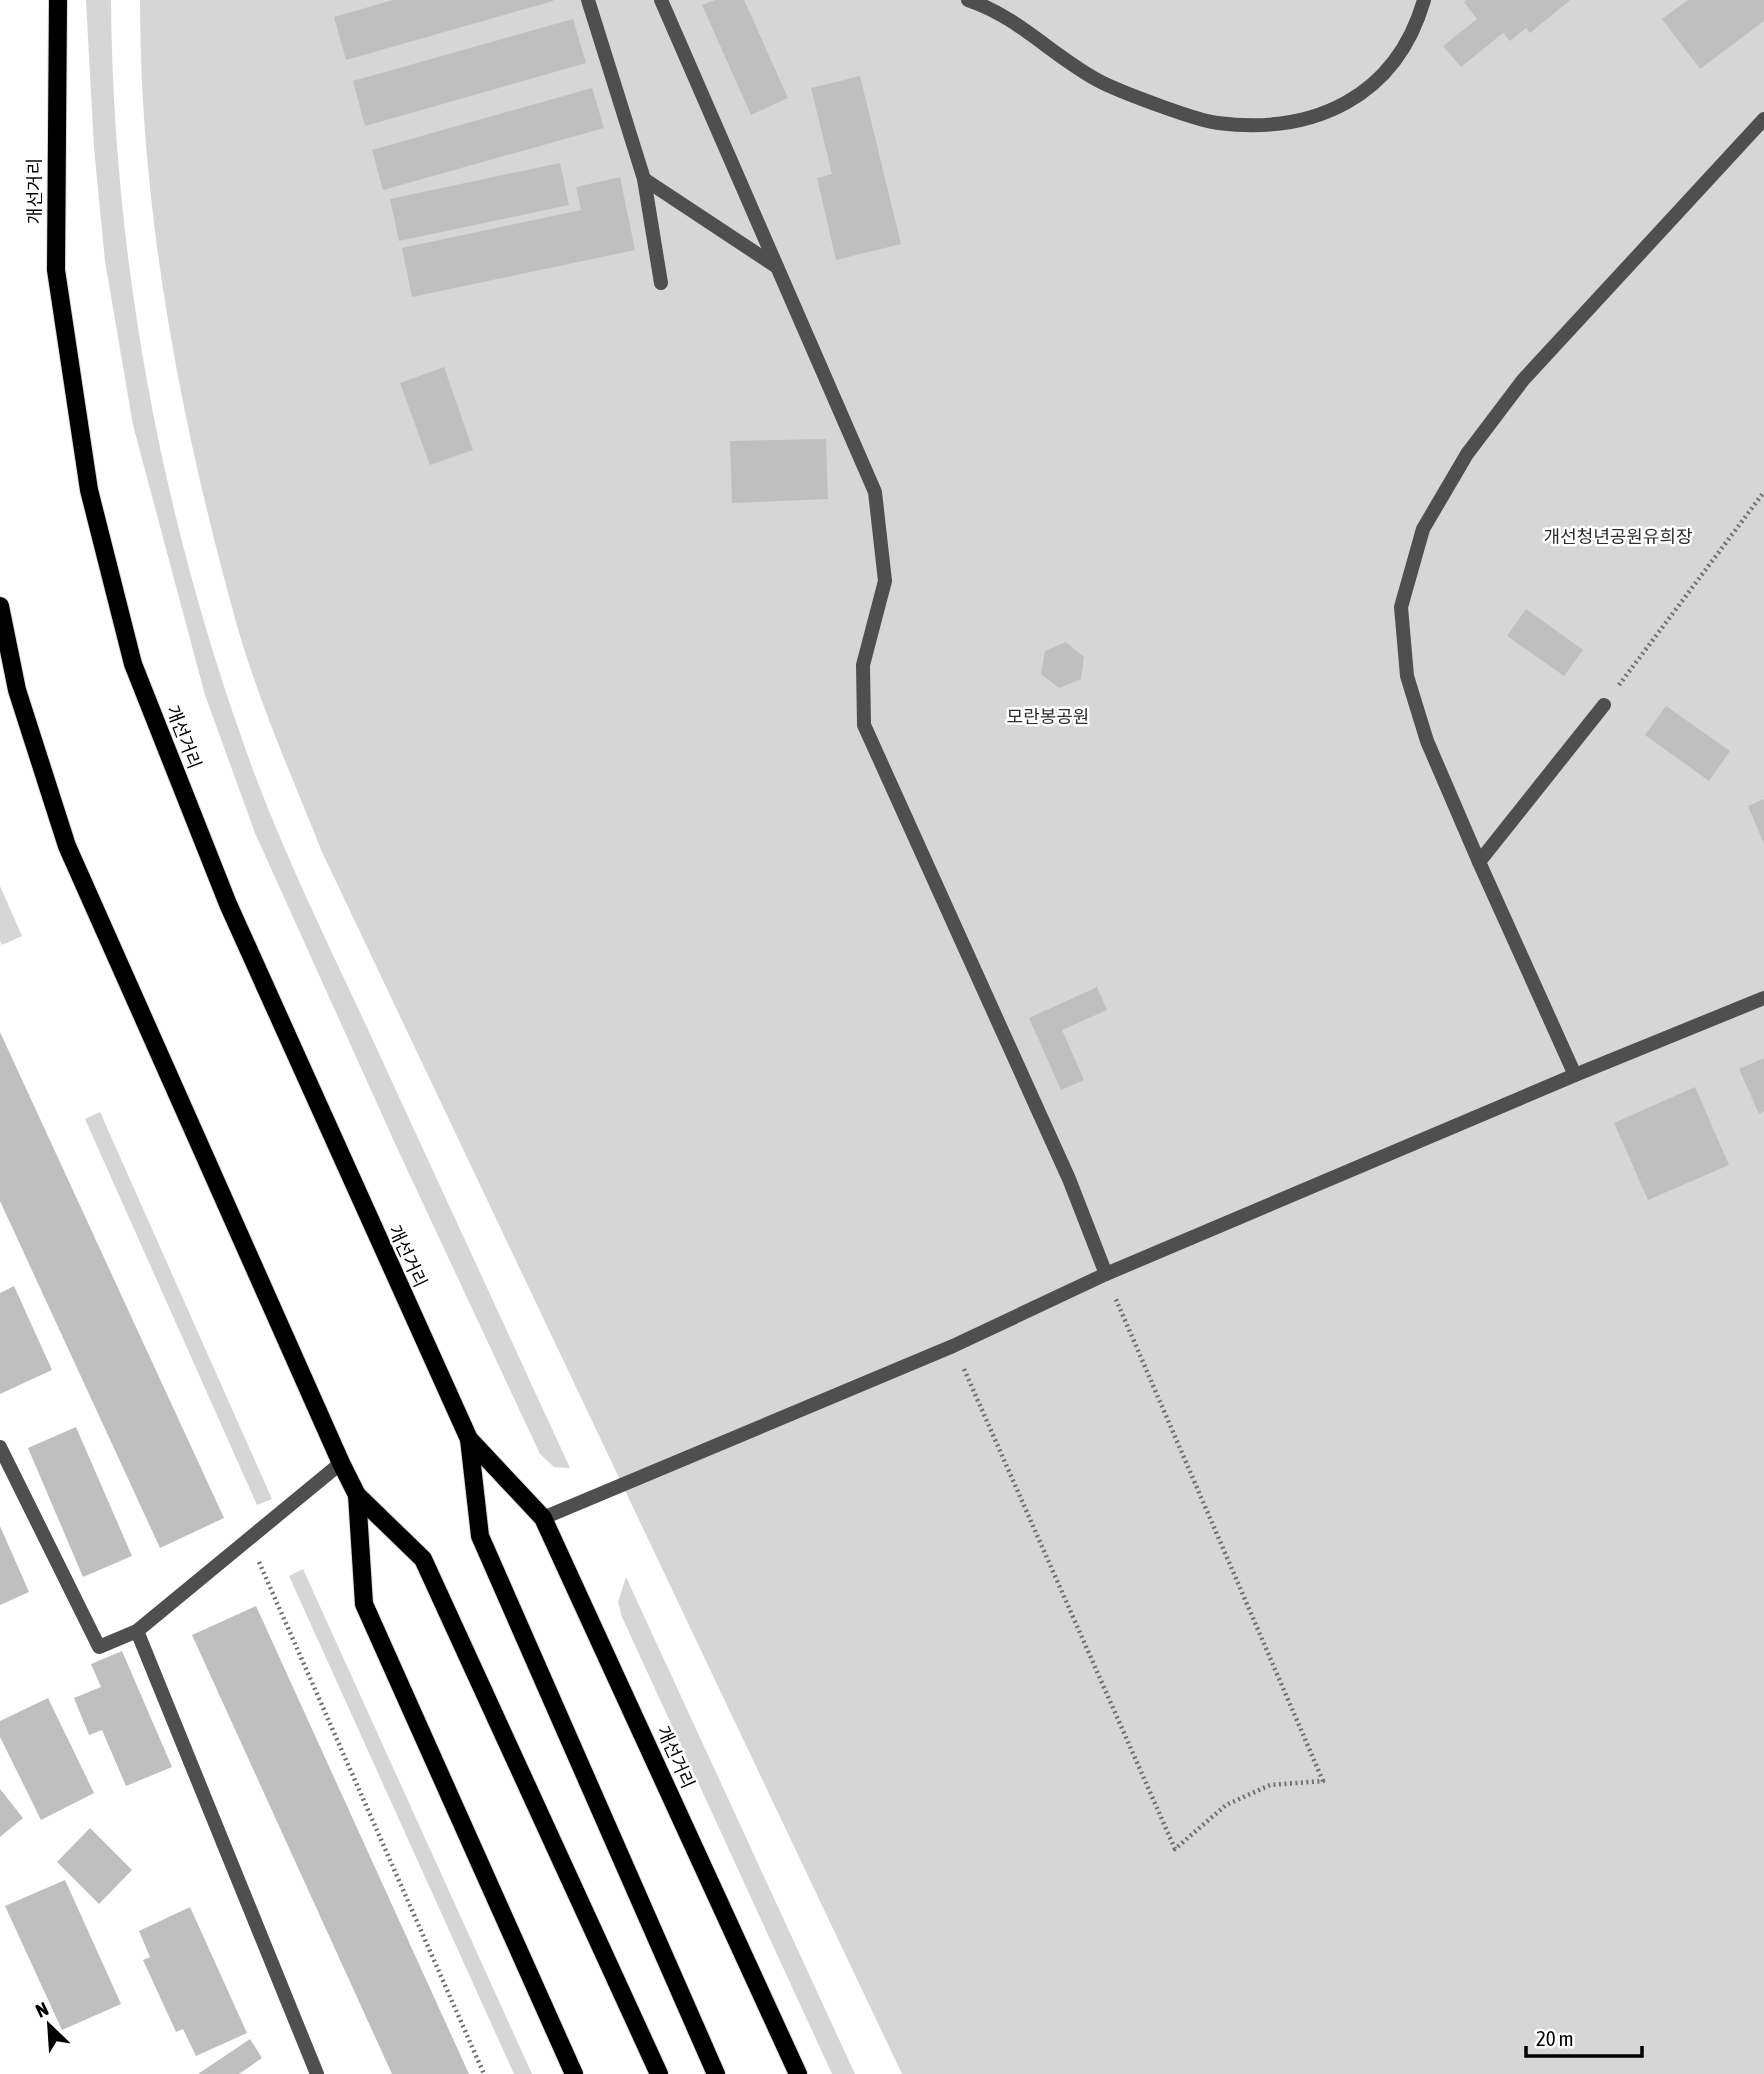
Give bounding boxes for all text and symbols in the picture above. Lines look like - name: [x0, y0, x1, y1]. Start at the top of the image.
- street label: 개선거리: [24, 158, 45, 224]
- park label: 개선청년공원유희장: [1543, 526, 1693, 547]
- street label: 개선거리: [162, 702, 206, 772]
- park label: 모란봉공원: [1007, 706, 1089, 727]
- street label: 개선거리: [384, 1222, 432, 1290]
- street label: 개선거리: [653, 1722, 699, 1792]
- north arrow: [14, 1990, 84, 2060]
- text: N: [32, 1997, 52, 2022]
- scale bar: [1526, 2014, 1642, 2058]
- text: 20 m: [1536, 2026, 1574, 2050]

